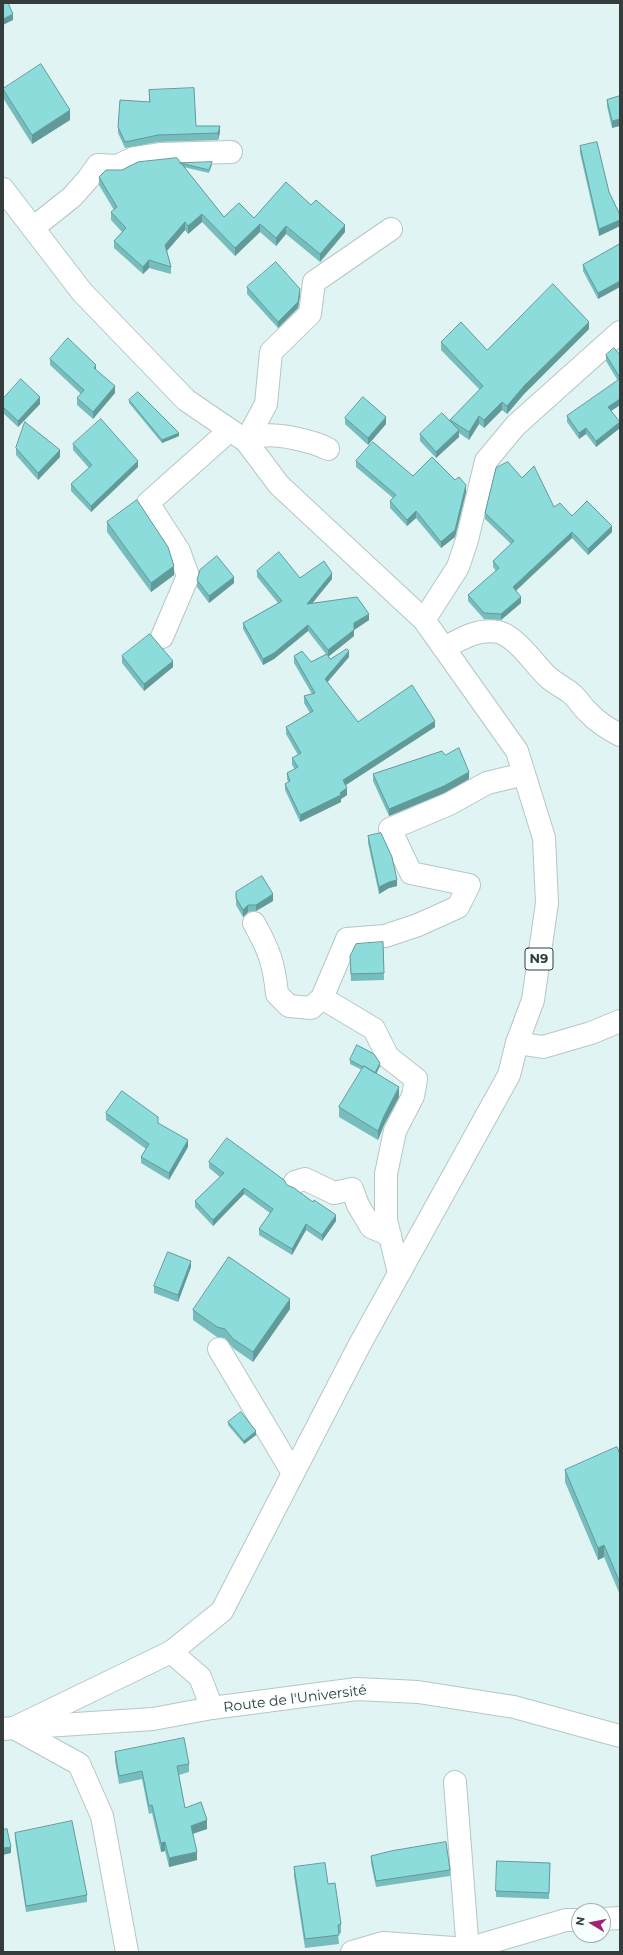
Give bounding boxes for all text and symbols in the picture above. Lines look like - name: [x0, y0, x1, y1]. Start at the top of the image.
- road number: N9: [525, 948, 553, 970]
- street label: Route de l'Université: [222, 1682, 368, 1716]
- north arrow: [571, 1903, 611, 1943]
- text: N: [573, 1916, 588, 1927]

